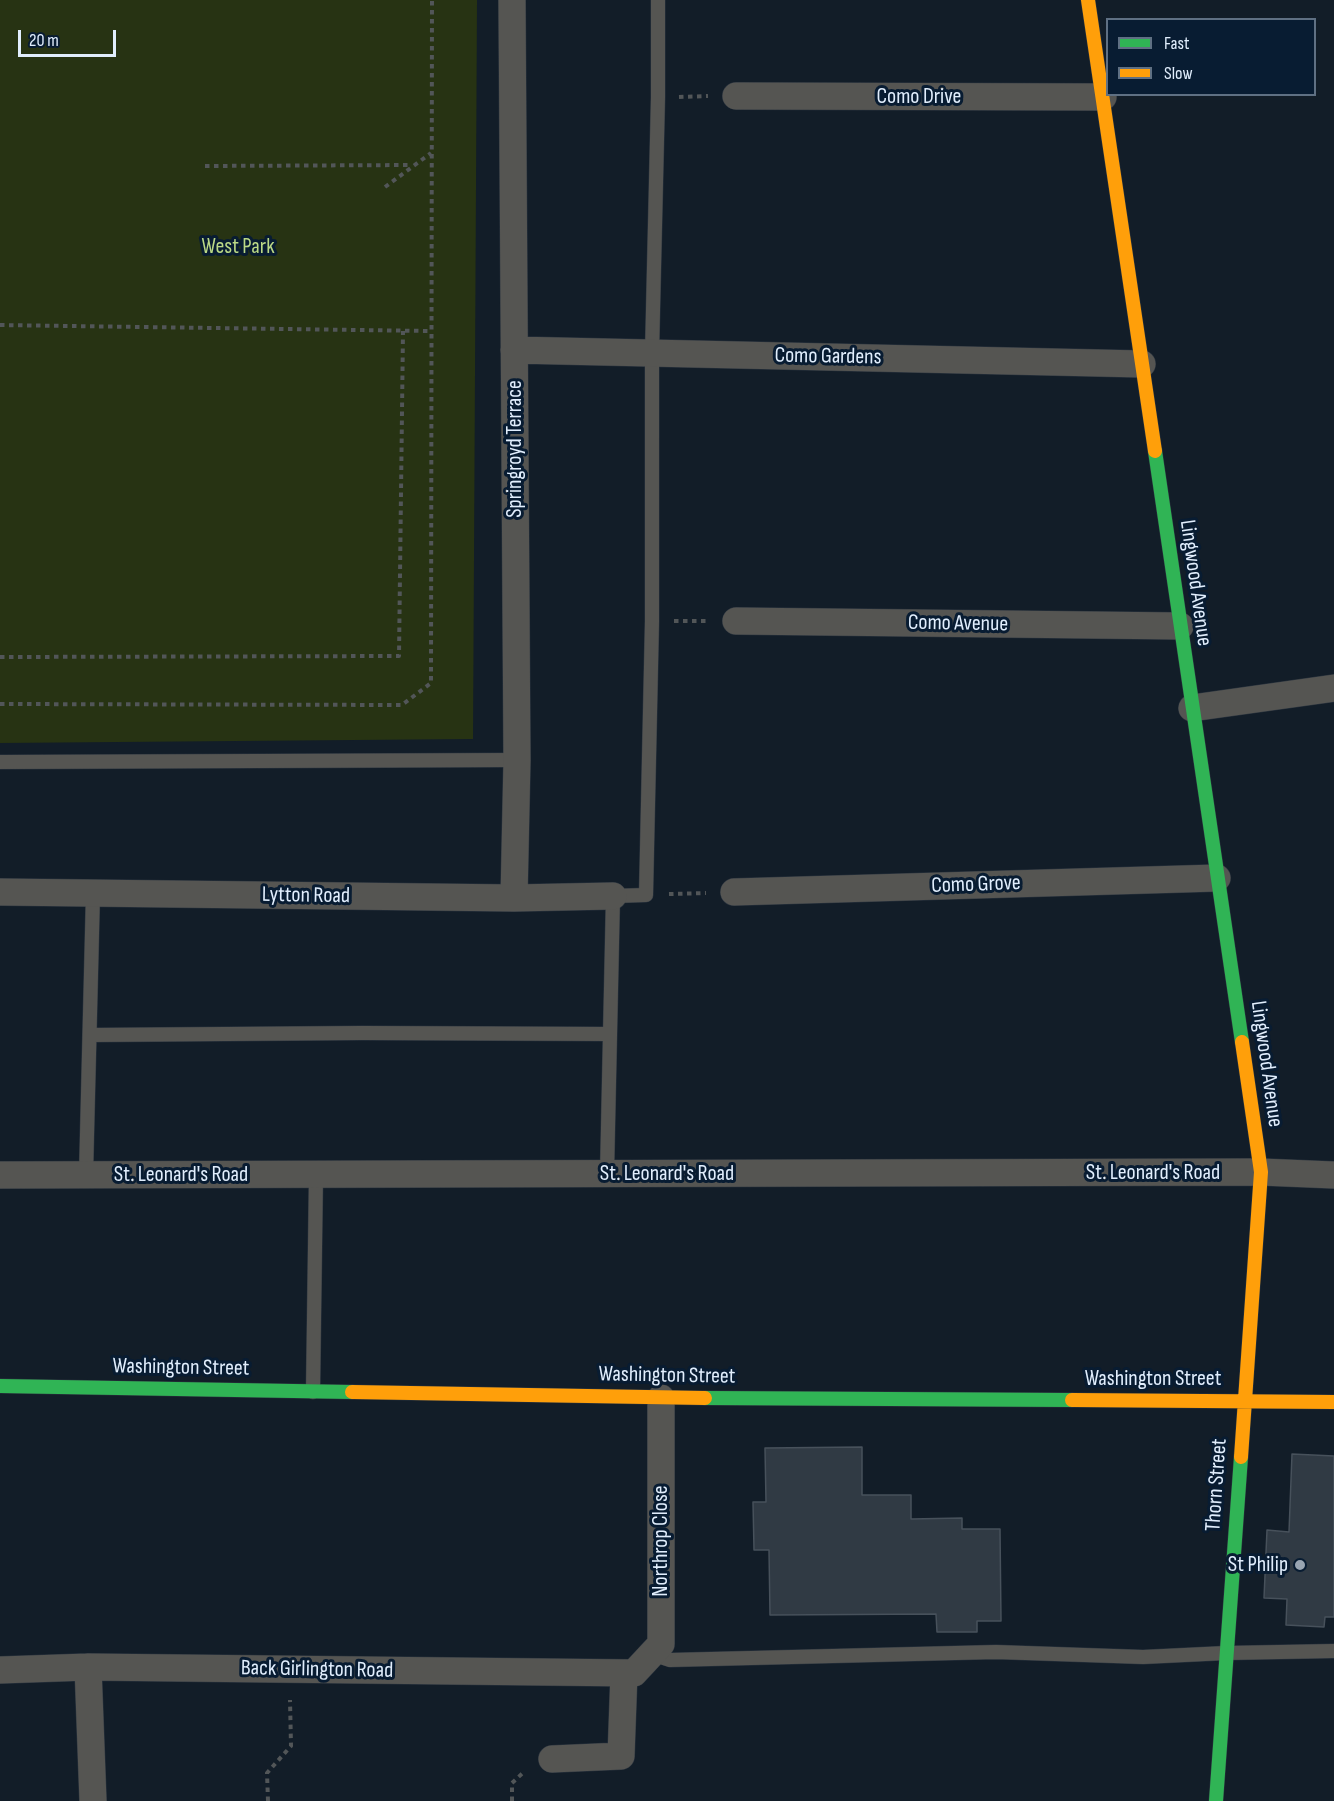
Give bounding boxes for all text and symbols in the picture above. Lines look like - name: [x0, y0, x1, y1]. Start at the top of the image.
- scale bar: [21, 18, 118, 56]
- legend: [1106, 18, 1316, 96]
- text: 20 m: [29, 30, 59, 51]
- text: Fast: [1164, 33, 1189, 54]
- text: Slow: [1164, 63, 1193, 84]
- street label: Como Drive: [877, 84, 961, 110]
- park label: West Park: [201, 234, 275, 260]
- street label: Como Gardens: [774, 343, 882, 371]
- street label: Springroyd Terrace: [502, 380, 528, 518]
- street label: Lingwood Avenue: [1173, 518, 1217, 648]
- street label: Como Avenue: [908, 610, 1008, 638]
- street label: Como Grove: [931, 870, 1021, 900]
- street label: Lytton Road: [262, 882, 350, 910]
- street label: Lingwood Avenue: [1244, 999, 1288, 1129]
- street label: St. Leonard's Road: [1086, 1160, 1220, 1186]
- street label: St. Leonard's Road: [600, 1161, 734, 1187]
- street label: St. Leonard's Road: [114, 1162, 248, 1188]
- street label: Washington Street: [112, 1354, 250, 1382]
- street label: Washington Street: [598, 1362, 736, 1390]
- street label: Washington Street: [1085, 1366, 1221, 1392]
- street label: Thorn Street: [1201, 1438, 1233, 1532]
- street label: Northrop Close: [648, 1485, 674, 1597]
- place label: St Philip: [1228, 1552, 1288, 1578]
- marker: St Philip: [1293, 1558, 1307, 1572]
- street label: Back Girlington Road: [241, 1655, 393, 1685]

